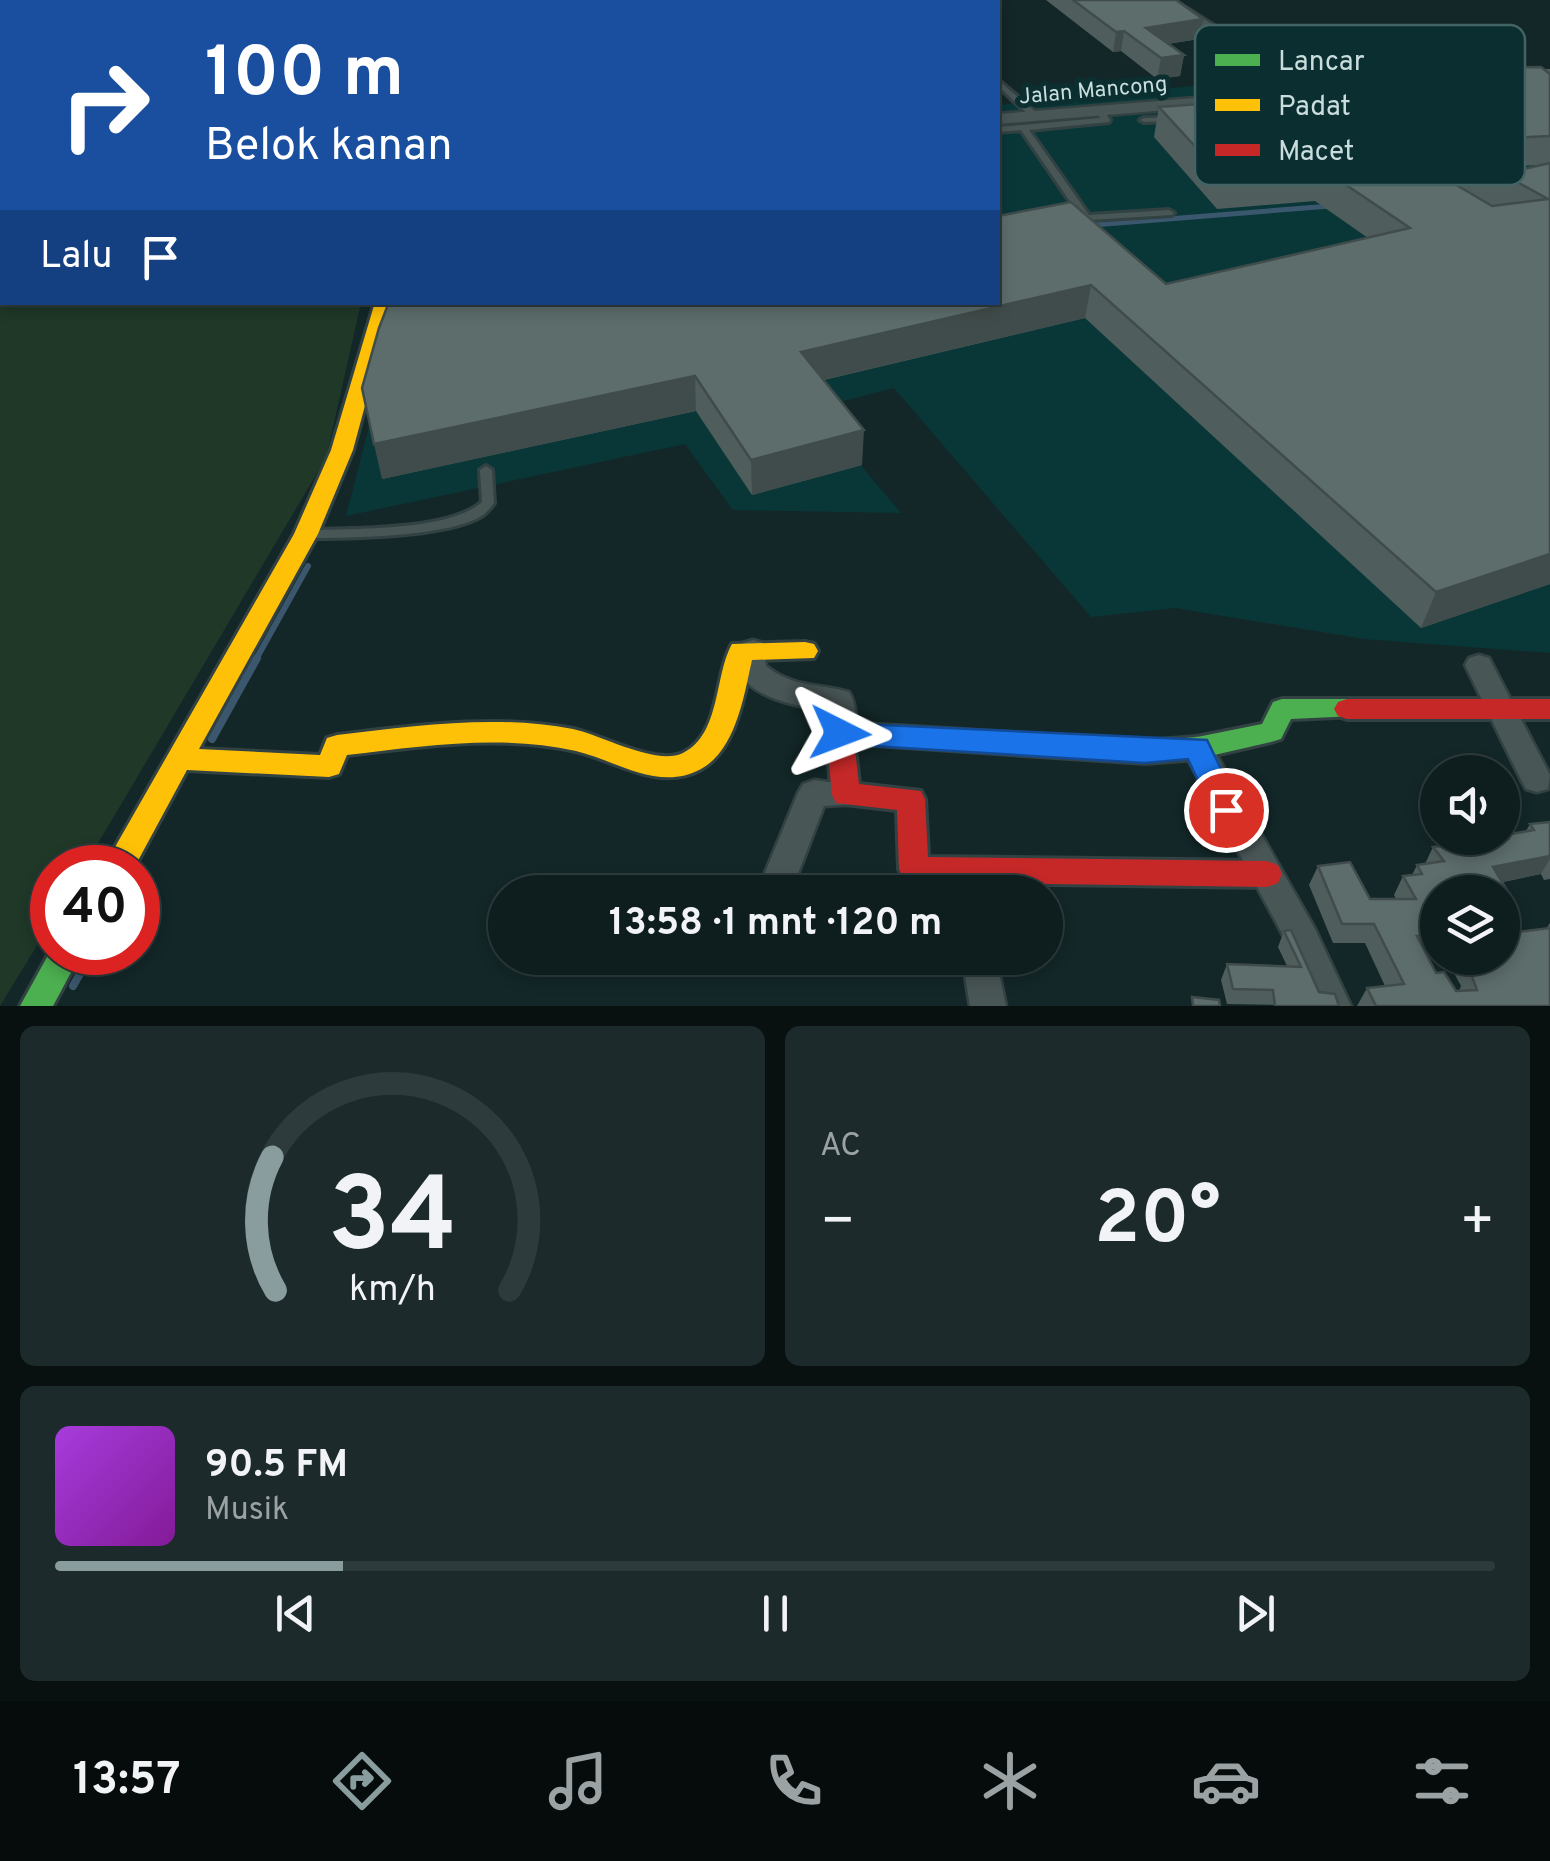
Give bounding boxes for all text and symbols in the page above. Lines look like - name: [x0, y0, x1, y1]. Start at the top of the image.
- legend: [1195, 25, 1525, 185]
- text: 100 m: [205, 32, 404, 121]
- icon: right: [40, 40, 170, 170]
- text: Lancar: [1278, 45, 1365, 81]
- street label: Jalan Mancong: [1018, 72, 1169, 111]
- text: Padat: [1278, 90, 1351, 126]
- text: Belok kanan: [205, 119, 453, 176]
- text: Macet: [1278, 135, 1354, 171]
- icon: arrive: [133, 230, 188, 285]
- text: Lalu: [40, 233, 113, 282]
- position arrow: [788, 681, 892, 785]
- map controls: [1420, 755, 1520, 975]
- button: sound: [1420, 755, 1520, 855]
- pin: [1184, 768, 1269, 853]
- icon: arrive: [1199, 783, 1254, 838]
- speed limit sign: 40: [30, 845, 160, 975]
- button: layers: [1420, 875, 1520, 975]
- text: 13:58 · 1 mnt · 120 m: [609, 900, 942, 949]
- text: AC: [820, 1127, 861, 1167]
- text: 34: [328, 1156, 457, 1288]
- text: 20°: [1094, 1175, 1221, 1270]
- text: −: [820, 1189, 855, 1259]
- text: +: [1460, 1189, 1495, 1259]
- text: km/h: [349, 1268, 436, 1314]
- text: 90.5 FM: [205, 1442, 348, 1491]
- text: Musik: [205, 1491, 289, 1531]
- icon: previous: [268, 1586, 323, 1641]
- icon: pause: [748, 1586, 803, 1641]
- icon: next: [1228, 1586, 1283, 1641]
- icon: directions: [327, 1746, 397, 1816]
- icon: music: [543, 1746, 613, 1816]
- icon: phone: [759, 1746, 829, 1816]
- icon: climate: [975, 1746, 1045, 1816]
- icon: car: [1191, 1746, 1261, 1816]
- icon: filters: [1407, 1746, 1477, 1816]
- text: 13:57: [73, 1753, 181, 1810]

